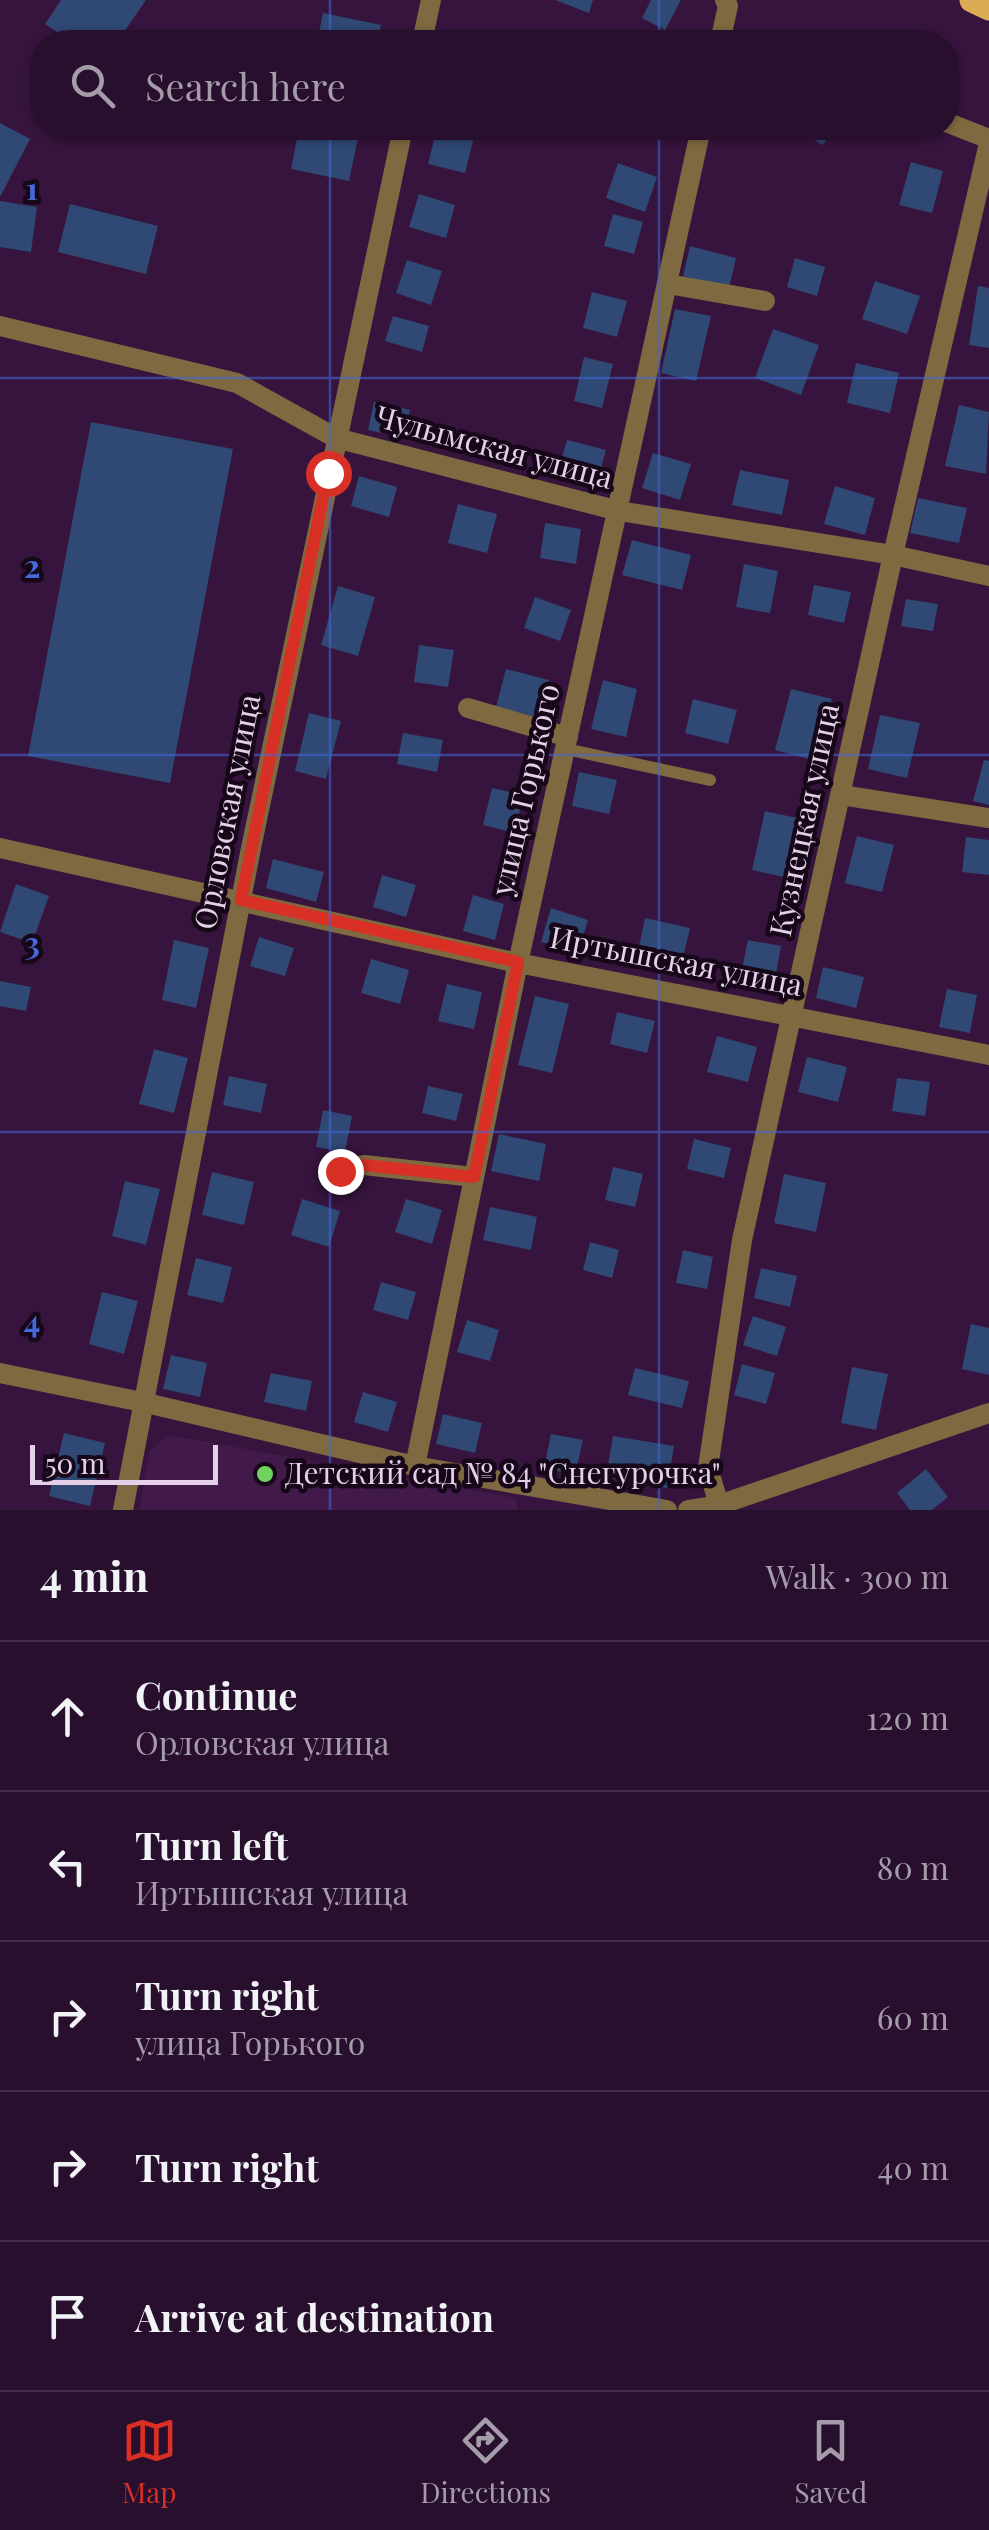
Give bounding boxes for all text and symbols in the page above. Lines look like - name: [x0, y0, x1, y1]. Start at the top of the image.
- search box: [30, 30, 959, 140]
- icon: search: [65, 58, 120, 113]
- text: Search here: [145, 60, 346, 111]
- text: 1: [26, 165, 38, 208]
- street label: Чулымская улица: [372, 395, 618, 497]
- route start: [306, 451, 352, 497]
- text: 2: [24, 543, 40, 586]
- street label: улица Горького: [480, 680, 568, 900]
- street label: Орловская улица: [184, 691, 268, 933]
- street label: Кузнецкая улица: [759, 699, 847, 940]
- street label: Иртышская улица: [547, 916, 806, 1004]
- text: 3: [24, 920, 40, 963]
- route end: [318, 1149, 364, 1195]
- text: 4: [24, 1298, 40, 1341]
- scale bar: [30, 1440, 218, 1484]
- text: 50 m: [45, 1444, 105, 1481]
- place label: Детский сад № 84 "Снегурочка": [285, 1452, 721, 1492]
- marker: Детский сад № 84 "Снегурочка": [254, 1463, 276, 1485]
- text: 4 min: [40, 1547, 149, 1603]
- text: Walk · 300 m: [766, 1554, 949, 1597]
- text: Continue: [135, 1669, 297, 1720]
- icon: ahead: [40, 1689, 95, 1744]
- text: 120 m: [866, 1695, 949, 1738]
- text: Орловская улица: [135, 1720, 389, 1763]
- text: Turn left: [135, 1819, 288, 1870]
- icon: left: [40, 1839, 95, 1894]
- text: 80 m: [877, 1845, 949, 1888]
- text: Иртышская улица: [135, 1870, 408, 1913]
- text: Turn right: [135, 1969, 319, 2020]
- icon: right: [40, 1989, 95, 2044]
- text: 60 m: [877, 1995, 949, 2038]
- text: улица Горького: [135, 2020, 365, 2063]
- icon: right: [40, 2139, 95, 2194]
- text: Turn right: [135, 2141, 319, 2192]
- text: 40 m: [878, 2145, 949, 2188]
- icon: arrive: [40, 2289, 95, 2344]
- text: Arrive at destination: [135, 2291, 494, 2342]
- tab: Map: [122, 2413, 177, 2510]
- tab: Directions: [420, 2413, 551, 2510]
- tab: Saved: [794, 2413, 867, 2510]

